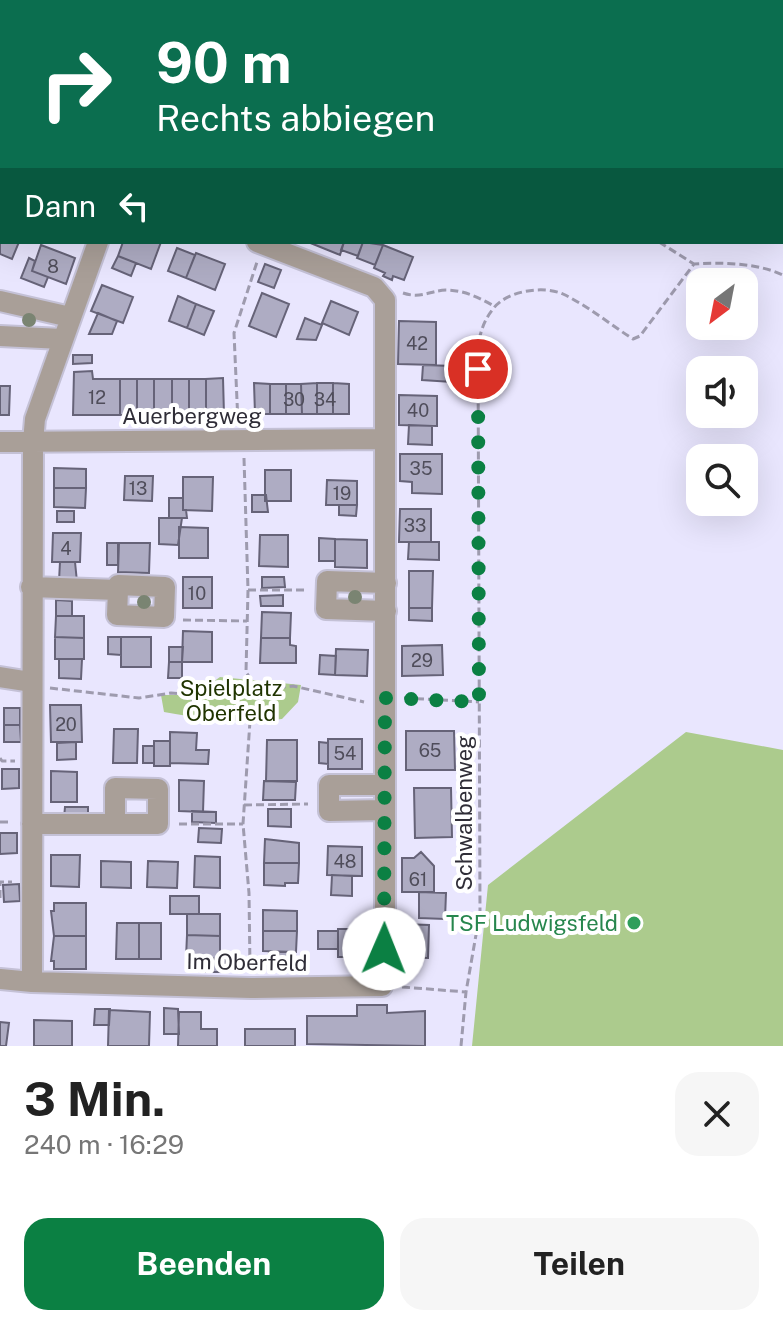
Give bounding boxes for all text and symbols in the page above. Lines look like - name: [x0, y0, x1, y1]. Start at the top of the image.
- text: 90 m: [156, 30, 292, 96]
- icon: right: [24, 32, 128, 136]
- text: Rechts abbiegen: [156, 97, 435, 139]
- icon: left: [112, 184, 156, 228]
- text: Dann: [24, 188, 96, 224]
- house number: 8: [47, 256, 59, 277]
- north arrow: [686, 268, 758, 340]
- map controls: [686, 268, 758, 516]
- house number: 42: [406, 333, 428, 354]
- pin: [444, 335, 512, 403]
- icon: arrive: [456, 347, 500, 391]
- button: sound: [686, 356, 758, 428]
- house number: 12: [88, 387, 106, 408]
- house number: 30: [283, 389, 305, 410]
- house number: 34: [314, 389, 336, 410]
- house number: 40: [407, 400, 429, 421]
- street label: Auerbergweg: [122, 403, 262, 429]
- button: search: [686, 444, 758, 516]
- house number: 35: [410, 458, 432, 479]
- house number: 13: [129, 478, 147, 499]
- house number: 19: [333, 483, 351, 504]
- house number: 33: [404, 515, 426, 536]
- house number: 4: [60, 538, 72, 559]
- house number: 10: [188, 583, 206, 604]
- house number: 29: [411, 650, 433, 671]
- park label: Spielplatz Oberfeld: [180, 675, 282, 726]
- house number: 20: [55, 714, 77, 735]
- street label: Schwalbenweg: [451, 735, 477, 891]
- house number: 65: [419, 740, 441, 761]
- house number: 54: [334, 743, 356, 764]
- house number: 48: [334, 851, 356, 872]
- house number: 61: [409, 869, 427, 890]
- position arrow: [342, 907, 426, 991]
- place label: TSF Ludwigsfeld: [446, 910, 618, 936]
- marker: TSF Ludwigsfeld: [625, 914, 643, 932]
- street label: Im Oberfeld: [186, 948, 308, 976]
- text: 3 Min.: [24, 1070, 165, 1127]
- button: close: [675, 1072, 759, 1156]
- text: 240 m · 16:29: [24, 1129, 184, 1160]
- button: Beenden: [24, 1218, 384, 1310]
- button: Teilen: [400, 1218, 759, 1310]

